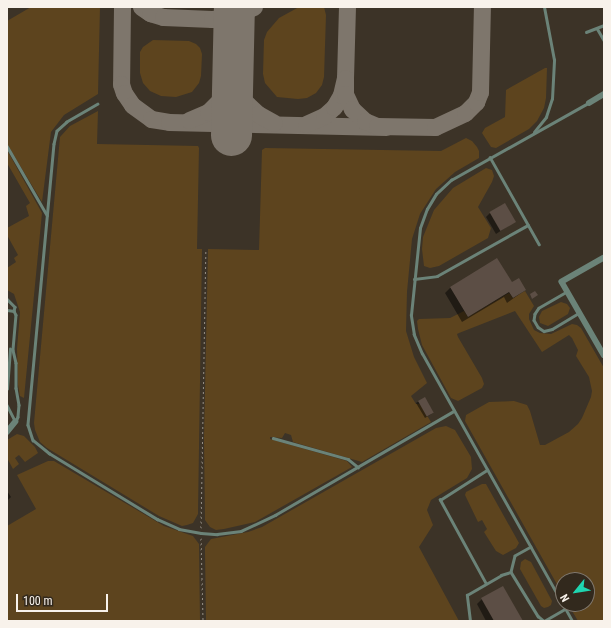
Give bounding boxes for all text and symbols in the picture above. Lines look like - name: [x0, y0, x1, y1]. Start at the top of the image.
- north arrow: [555, 572, 595, 612]
- scale bar: [18, 586, 110, 612]
- text: N: [558, 592, 572, 604]
- text: 100 m: [23, 594, 53, 608]

